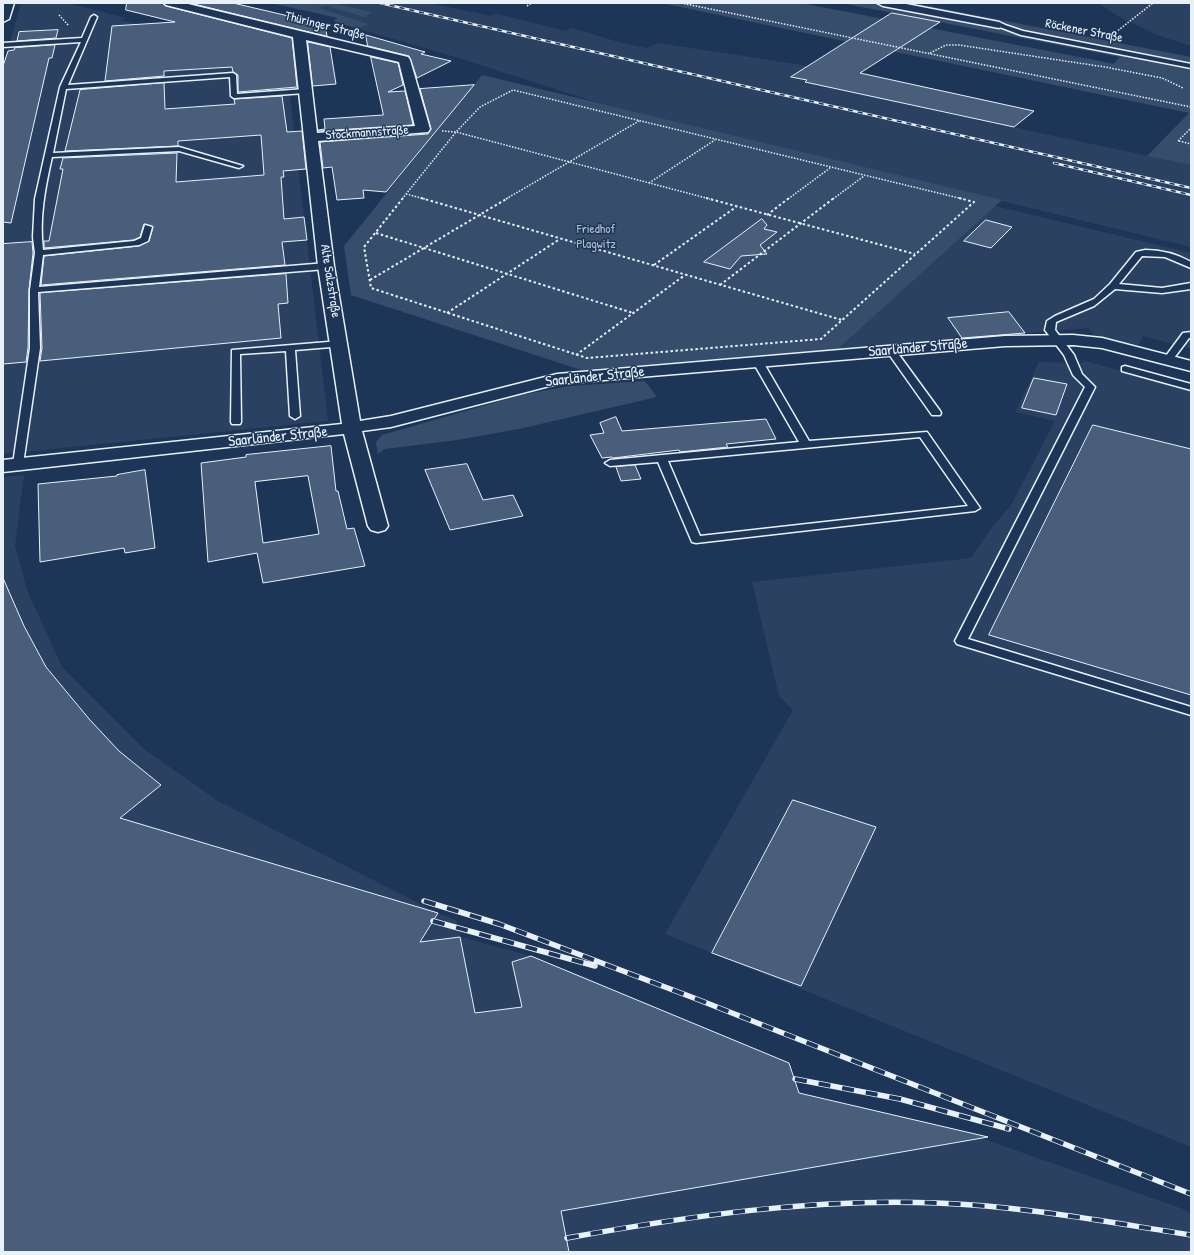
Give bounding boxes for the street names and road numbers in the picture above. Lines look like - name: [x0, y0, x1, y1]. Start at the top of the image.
- street label: Thüringer Straße: [283, 9, 367, 43]
- street label: Röckener Straße: [1044, 16, 1124, 46]
- street label: Stockmannstraße: [325, 122, 409, 144]
- street label: Alte Salzstraße: [316, 243, 344, 319]
- street label: Saarländer Straße: [868, 335, 968, 361]
- street label: Saarländer Straße: [544, 363, 646, 391]
- street label: Saarländer Straße: [227, 423, 329, 451]

